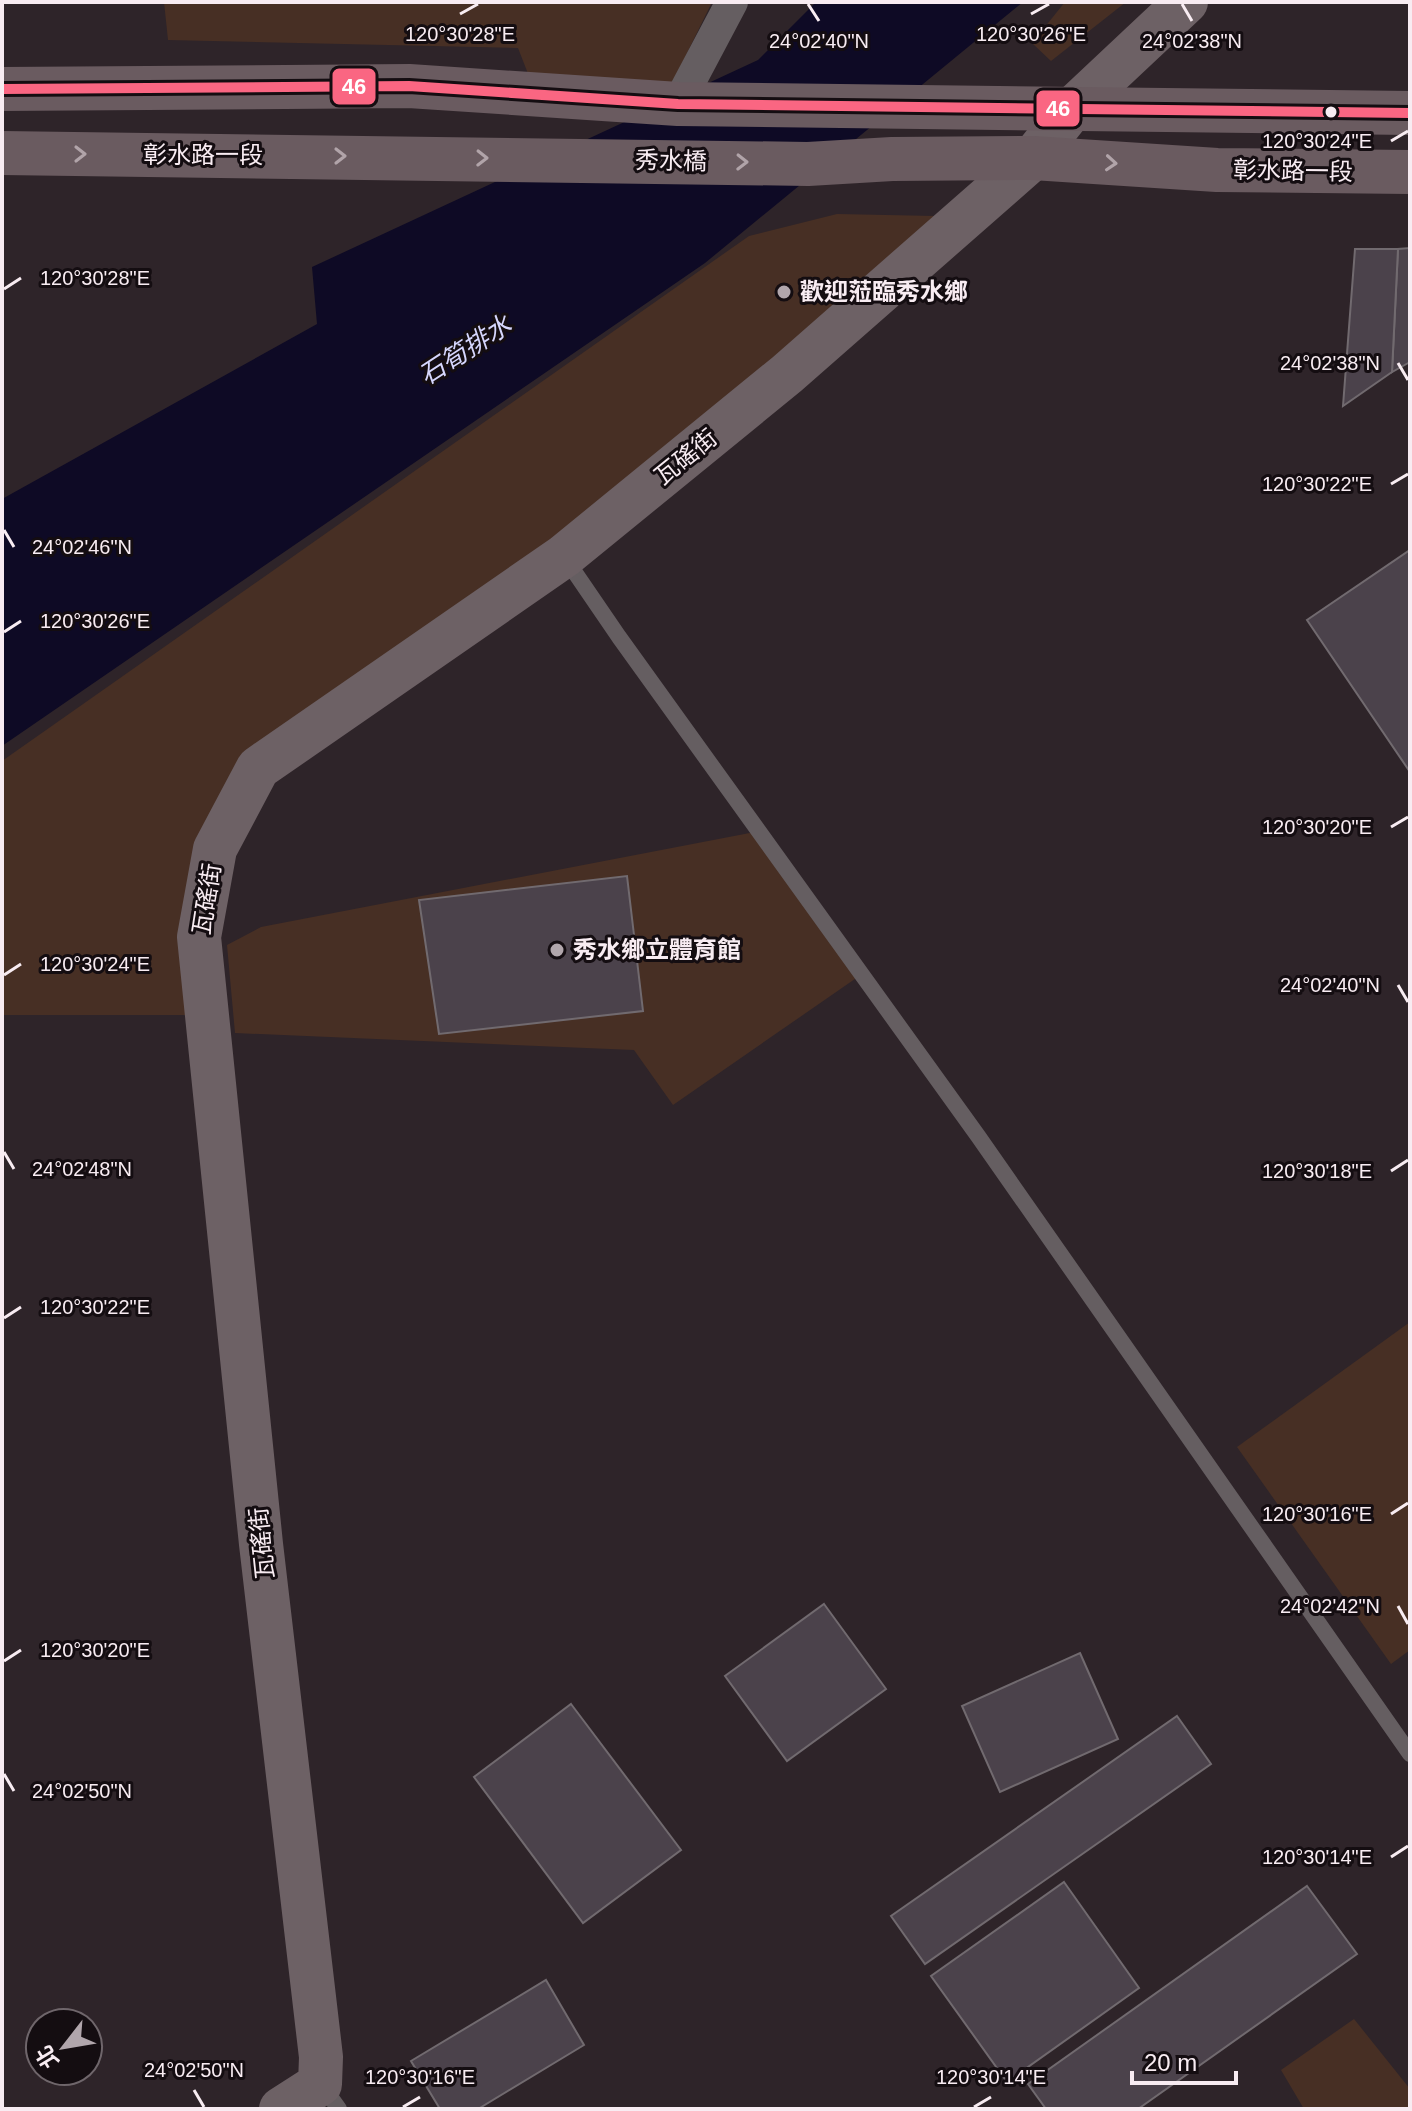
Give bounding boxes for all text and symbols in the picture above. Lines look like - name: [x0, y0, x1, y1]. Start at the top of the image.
- text: 120°30'28"E: [405, 23, 515, 45]
- text: 120°30'26"E: [976, 23, 1086, 45]
- text: 24°02'40"N: [769, 30, 869, 52]
- text: 24°02'38"N: [1142, 30, 1242, 52]
- line badge: 46: [331, 67, 377, 106]
- text: 46: [342, 74, 366, 99]
- line badge: 46: [1035, 89, 1081, 128]
- text: 46: [1046, 96, 1070, 121]
- unlabelled marker: [1323, 104, 1339, 120]
- text: 120°30'24"E: [1262, 130, 1372, 152]
- street label: 彰水路一段: [143, 141, 263, 168]
- one-way arrow: [74, 145, 87, 163]
- street label: 秀水橋: [635, 146, 707, 175]
- one-way arrow: [334, 147, 347, 165]
- one-way arrow: [476, 149, 489, 167]
- one-way arrow: [736, 154, 749, 171]
- one-way arrow: [1105, 155, 1118, 172]
- street label: 彰水路一段: [1233, 156, 1353, 185]
- text: 120°30'28"E: [40, 267, 150, 289]
- place label: 歡迎蒞臨秀水鄉: [800, 278, 968, 305]
- marker: 歡迎蒞臨秀水鄉: [775, 283, 793, 301]
- water label: 石筍排水: [413, 309, 518, 391]
- text: 24°02'38"N: [1280, 352, 1380, 374]
- street label: 瓦磘街: [649, 423, 722, 490]
- text: 120°30'22"E: [1262, 473, 1372, 495]
- text: 24°02'46"N: [32, 536, 132, 558]
- text: 120°30'26"E: [40, 610, 150, 632]
- text: 120°30'20"E: [1262, 816, 1372, 838]
- street label: 瓦磘街: [188, 861, 225, 937]
- place label: 秀水鄉立體育館: [573, 936, 741, 963]
- marker: 秀水鄉立體育館: [548, 941, 566, 959]
- text: 120°30'24"E: [40, 953, 150, 975]
- text: 24°02'40"N: [1280, 974, 1380, 996]
- text: 24°02'48"N: [32, 1158, 132, 1180]
- text: 120°30'18"E: [1262, 1160, 1372, 1182]
- text: 120°30'22"E: [40, 1296, 150, 1318]
- text: 120°30'16"E: [1262, 1503, 1372, 1525]
- street label: 瓦磘街: [244, 1506, 279, 1580]
- text: 24°02'42"N: [1280, 1595, 1380, 1617]
- text: 120°30'20"E: [40, 1639, 150, 1661]
- text: 24°02'50"N: [32, 1780, 132, 1802]
- text: 120°30'14"E: [1262, 1846, 1372, 1868]
- north arrow: [24, 2007, 104, 2087]
- scale bar: [1132, 2035, 1236, 2085]
- text: 北: [31, 2041, 64, 2073]
- text: 20 m: [1144, 2049, 1197, 2076]
- text: 24°02'50"N: [144, 2059, 244, 2081]
- text: 120°30'16"E: [365, 2066, 475, 2088]
- text: 120°30'14"E: [936, 2066, 1046, 2088]

